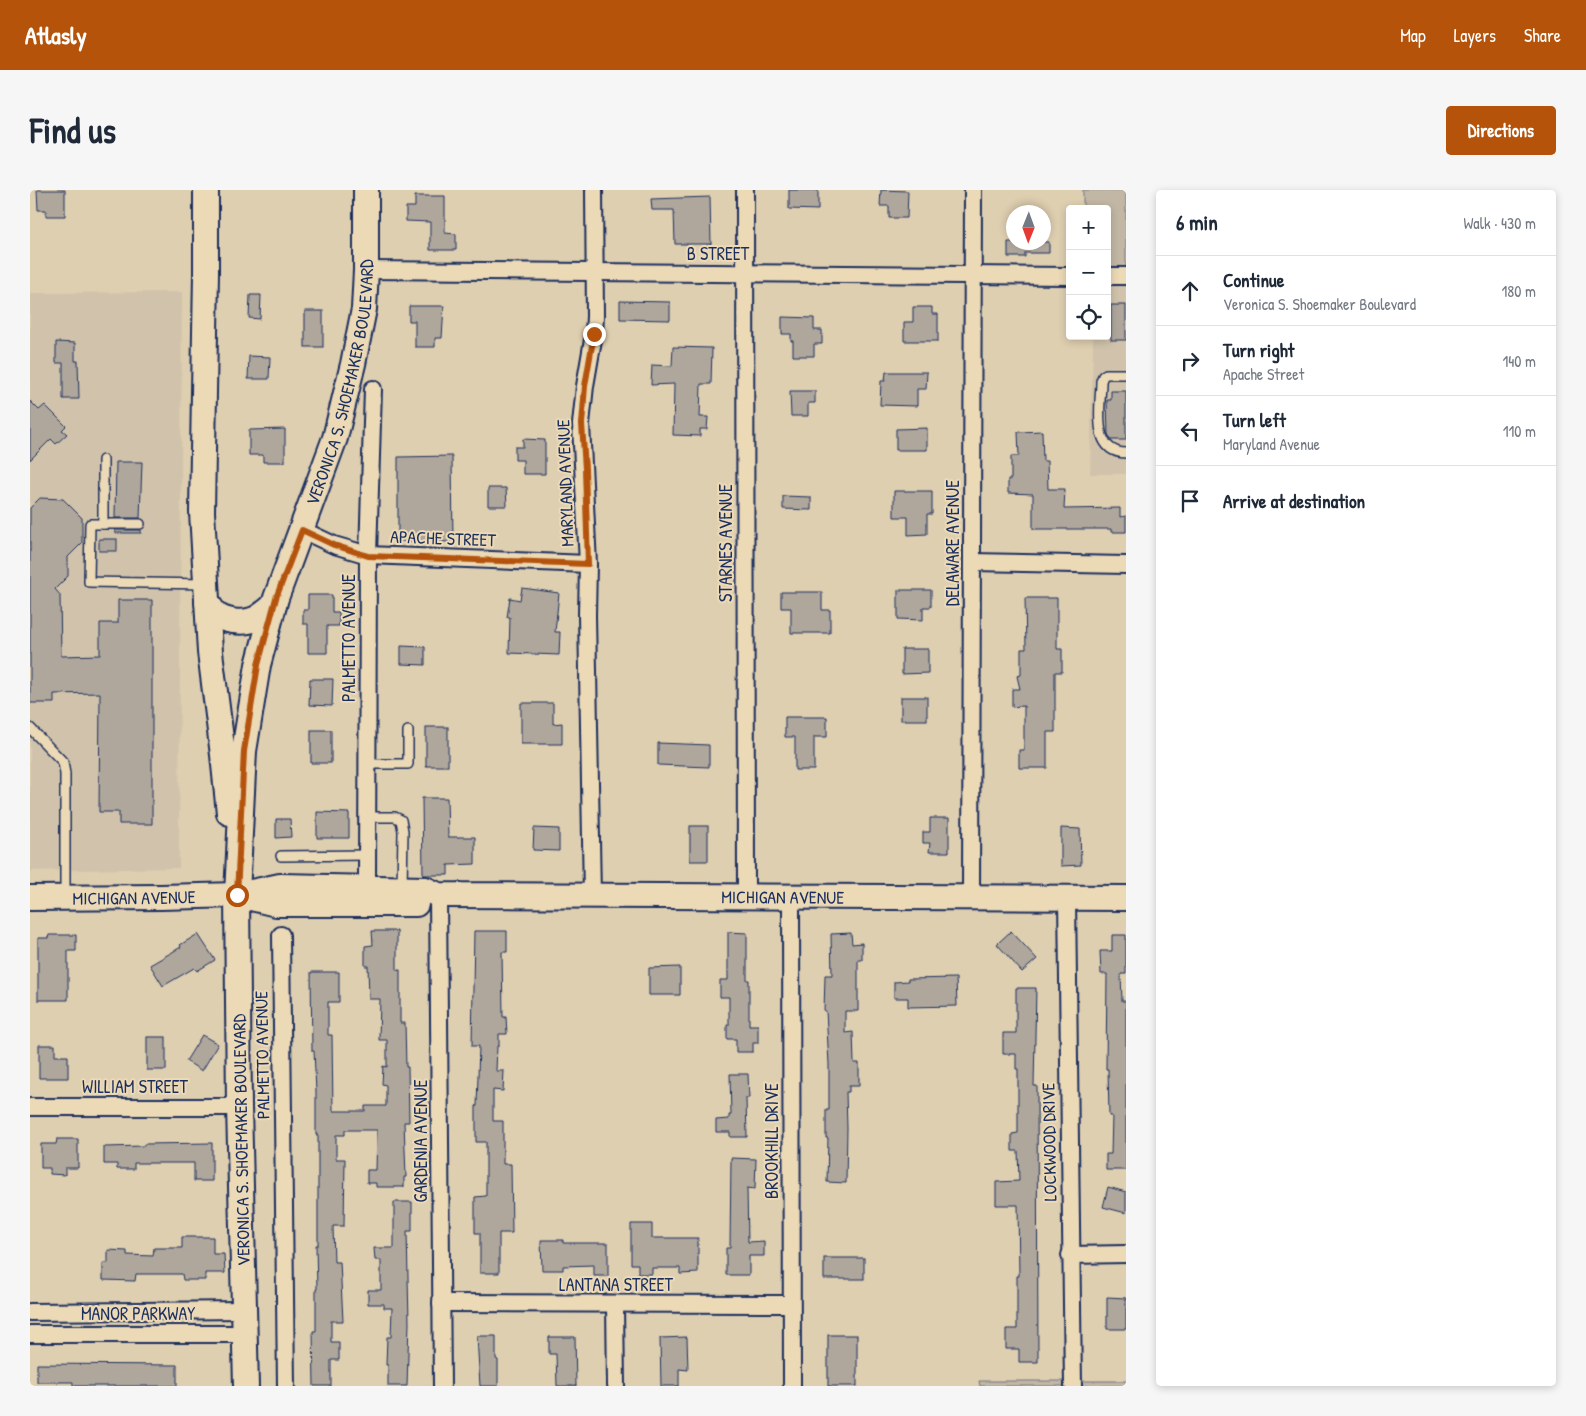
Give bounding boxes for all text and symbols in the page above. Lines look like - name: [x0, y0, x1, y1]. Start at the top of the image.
- text: Atlasly: [25, 19, 87, 51]
- text: Map: [1400, 23, 1426, 48]
- text: Layers: [1454, 23, 1496, 48]
- text: Share: [1524, 23, 1561, 48]
- button: Directions: [1446, 106, 1556, 155]
- text: Find us: [30, 107, 116, 154]
- north arrow: [1006, 205, 1051, 250]
- map controls: [1066, 205, 1111, 340]
- button: +: [1066, 205, 1111, 250]
- text: 6 min: [1176, 208, 1218, 237]
- text: Walk · 430 m: [1464, 212, 1536, 234]
- street label: B STREET: [687, 241, 750, 266]
- button: −: [1066, 250, 1111, 295]
- street label: VERONICA S. SHOEMAKER BOULEVARD: [299, 259, 379, 509]
- text: Continue: [1223, 267, 1284, 293]
- icon: ahead: [1176, 277, 1204, 305]
- text: 180 m: [1502, 280, 1536, 302]
- text: Veronica S. Shoemaker Boulevard: [1223, 293, 1416, 315]
- button: locate: [1066, 295, 1111, 340]
- route end: [583, 323, 606, 346]
- text: Turn right: [1223, 337, 1294, 363]
- icon: right: [1176, 347, 1204, 375]
- text: 140 m: [1502, 350, 1536, 372]
- text: Apache Street: [1223, 363, 1304, 385]
- text: Turn left: [1223, 407, 1286, 433]
- icon: left: [1176, 417, 1204, 445]
- street label: MARYLAND AVENUE: [550, 419, 580, 547]
- text: 110 m: [1503, 420, 1536, 442]
- text: Maryland Avenue: [1223, 433, 1320, 455]
- street label: DELAWARE AVENUE: [940, 480, 965, 606]
- street label: STARNES AVENUE: [713, 484, 738, 602]
- icon: arrive: [1176, 487, 1204, 515]
- text: Arrive at destination: [1223, 488, 1365, 514]
- street label: APACHE STREET: [390, 524, 497, 552]
- street label: PALMETTO AVENUE: [336, 574, 361, 702]
- street label: MICHIGAN AVENUE: [72, 884, 196, 910]
- route start: [226, 884, 249, 907]
- street label: MICHIGAN AVENUE: [721, 884, 844, 909]
- street label: PALMETTO AVENUE: [248, 991, 276, 1119]
- street label: VERONICA S. SHOEMAKER BOULEVARD: [226, 1013, 256, 1266]
- street label: WILLIAM STREET: [82, 1074, 188, 1099]
- street label: GARDENIA AVENUE: [408, 1079, 433, 1203]
- street label: LOCKWOOD DRIVE: [1035, 1082, 1063, 1202]
- street label: BROOKHILL DRIVE: [759, 1083, 784, 1199]
- street label: LANTANA STREET: [559, 1272, 674, 1297]
- street label: MANOR PARKWAY: [81, 1301, 195, 1326]

